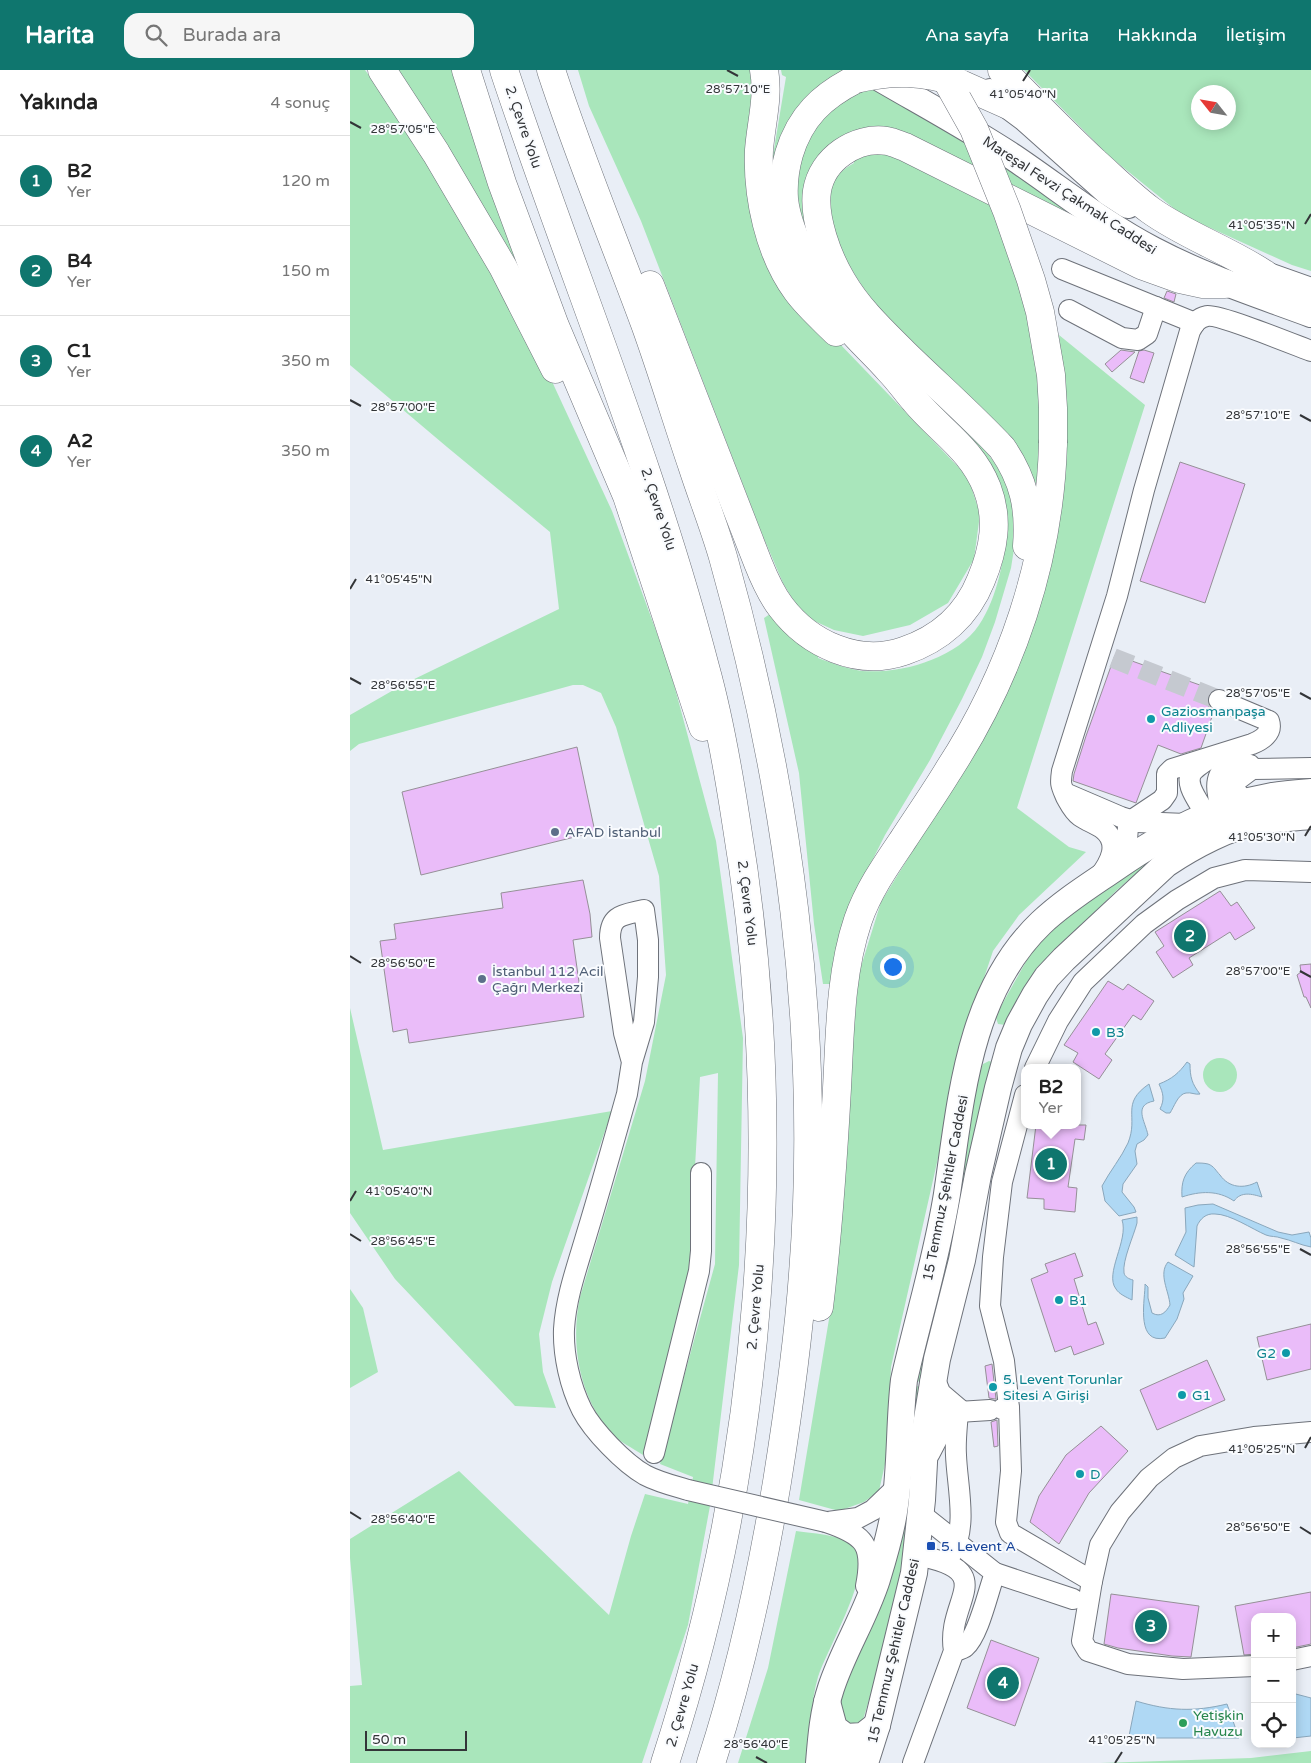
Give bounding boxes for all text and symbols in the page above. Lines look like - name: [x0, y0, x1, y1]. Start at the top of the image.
- search box: [124, 13, 474, 58]
- text: Harita: [25, 21, 94, 50]
- icon: search: [142, 21, 170, 49]
- text: Burada ara: [182, 24, 281, 46]
- text: Ana sayfa: [925, 24, 1009, 46]
- text: Harita: [1037, 24, 1089, 46]
- text: Hakkında: [1117, 24, 1197, 46]
- text: İletişim: [1225, 24, 1286, 46]
- text: 28°57'10"E: [705, 82, 771, 96]
- street label: 2. Çevre Yolu: [501, 84, 546, 171]
- north arrow: [1191, 85, 1236, 130]
- text: 41°05'40"N: [990, 87, 1057, 101]
- text: Yakında: [20, 90, 98, 115]
- text: 4 sonuç: [270, 93, 330, 113]
- text: 28°57'05"E: [370, 122, 436, 136]
- street label: Mareşal Fevzi Çakmak Caddesi: [980, 133, 1160, 258]
- text: B2: [67, 160, 92, 182]
- text: 1: [31, 171, 41, 191]
- text: 120 m: [281, 171, 330, 191]
- text: Yer: [67, 182, 91, 202]
- text: 41°05'35"N: [1229, 218, 1296, 232]
- text: B4: [67, 250, 92, 272]
- text: 2: [31, 261, 41, 281]
- text: 150 m: [281, 261, 330, 281]
- text: Yer: [67, 272, 91, 292]
- text: C1: [67, 340, 92, 362]
- text: 3: [31, 351, 41, 371]
- text: 350 m: [281, 351, 330, 371]
- text: Yer: [67, 362, 91, 382]
- text: 28°57'00"E: [370, 400, 436, 414]
- text: 28°57'10"E: [1225, 408, 1291, 422]
- text: A2: [67, 430, 93, 452]
- text: 4: [31, 441, 41, 461]
- text: 350 m: [281, 441, 330, 461]
- text: Yer: [67, 452, 91, 472]
- street label: 2. Çevre Yolu: [637, 466, 680, 553]
- text: 41°05'45"N: [366, 572, 433, 586]
- text: 28°56'55"E: [370, 678, 436, 692]
- text: 28°57'05"E: [1225, 686, 1291, 700]
- place label: Gaziosmanpaşa Adliyesi: [1161, 703, 1266, 736]
- marker: Gaziosmanpaşa Adliyesi: [1145, 713, 1157, 725]
- place label: AFAD İstanbul: [565, 824, 661, 841]
- marker: AFAD İstanbul: [549, 826, 561, 838]
- text: 41°05'30"N: [1229, 830, 1296, 844]
- street label: 2. Çevre Yolu: [734, 859, 761, 947]
- pin: 2: [1174, 917, 1206, 955]
- your location: [880, 954, 906, 980]
- text: 28°56'50"E: [370, 956, 436, 970]
- place label: İstanbul 112 Acil Çağrı Merkezi: [492, 963, 603, 996]
- text: 28°57'00"E: [1225, 964, 1291, 978]
- marker: İstanbul 112 Acil Çağrı Merkezi: [476, 973, 488, 985]
- place label: B3: [1106, 1024, 1125, 1041]
- marker: B3: [1090, 1026, 1102, 1038]
- popup: [1021, 1064, 1081, 1129]
- text: B2: [1038, 1076, 1064, 1098]
- street label: 15 Temmuz Şehitler Caddesi: [919, 1094, 972, 1283]
- text: Yer: [1038, 1098, 1063, 1118]
- pin: 1: [1035, 1145, 1067, 1183]
- text: 41°05'40"N: [366, 1184, 433, 1198]
- text: 28°56'45"E: [370, 1234, 436, 1248]
- text: 28°56'55"E: [1225, 1242, 1291, 1256]
- street label: 2. Çevre Yolu: [743, 1263, 768, 1351]
- place label: B1: [1069, 1292, 1088, 1309]
- marker: B1: [1053, 1294, 1065, 1306]
- place label: G2: [1257, 1345, 1276, 1362]
- marker: G2: [1280, 1347, 1292, 1359]
- place label: 5. Levent Torunlar Sitesi A Girişi: [1003, 1371, 1123, 1404]
- marker: 5. Levent Torunlar Sitesi A Girişi: [987, 1381, 999, 1393]
- place label: G1: [1192, 1387, 1211, 1404]
- marker: G1: [1176, 1389, 1188, 1401]
- text: 41°05'25"N: [1229, 1442, 1296, 1456]
- place label: D: [1090, 1466, 1101, 1483]
- marker: D: [1074, 1468, 1086, 1480]
- text: 28°56'40"E: [370, 1512, 436, 1526]
- text: 28°56'50"E: [1225, 1520, 1291, 1534]
- place label: 5. Levent A: [941, 1538, 1016, 1555]
- marker: 5. Levent A: [925, 1540, 937, 1552]
- street label: 15 Temmuz Şehitler Caddesi: [864, 1557, 923, 1745]
- pin: 3: [1135, 1607, 1167, 1645]
- map controls: [1251, 1613, 1296, 1748]
- button: +: [1251, 1613, 1296, 1658]
- button: −: [1251, 1658, 1296, 1703]
- street label: 2. Çevre Yolu: [662, 1661, 703, 1749]
- pin: 4: [987, 1664, 1019, 1702]
- button: locate: [1251, 1703, 1296, 1748]
- place label: Yetişkin Havuzu: [1193, 1707, 1244, 1740]
- marker: Yetişkin Havuzu: [1177, 1717, 1189, 1729]
- scale bar: [365, 1728, 468, 1751]
- text: 50 m: [372, 1731, 406, 1748]
- text: 41°05'25"N: [1089, 1733, 1156, 1747]
- text: 28°56'40"E: [723, 1737, 789, 1751]

